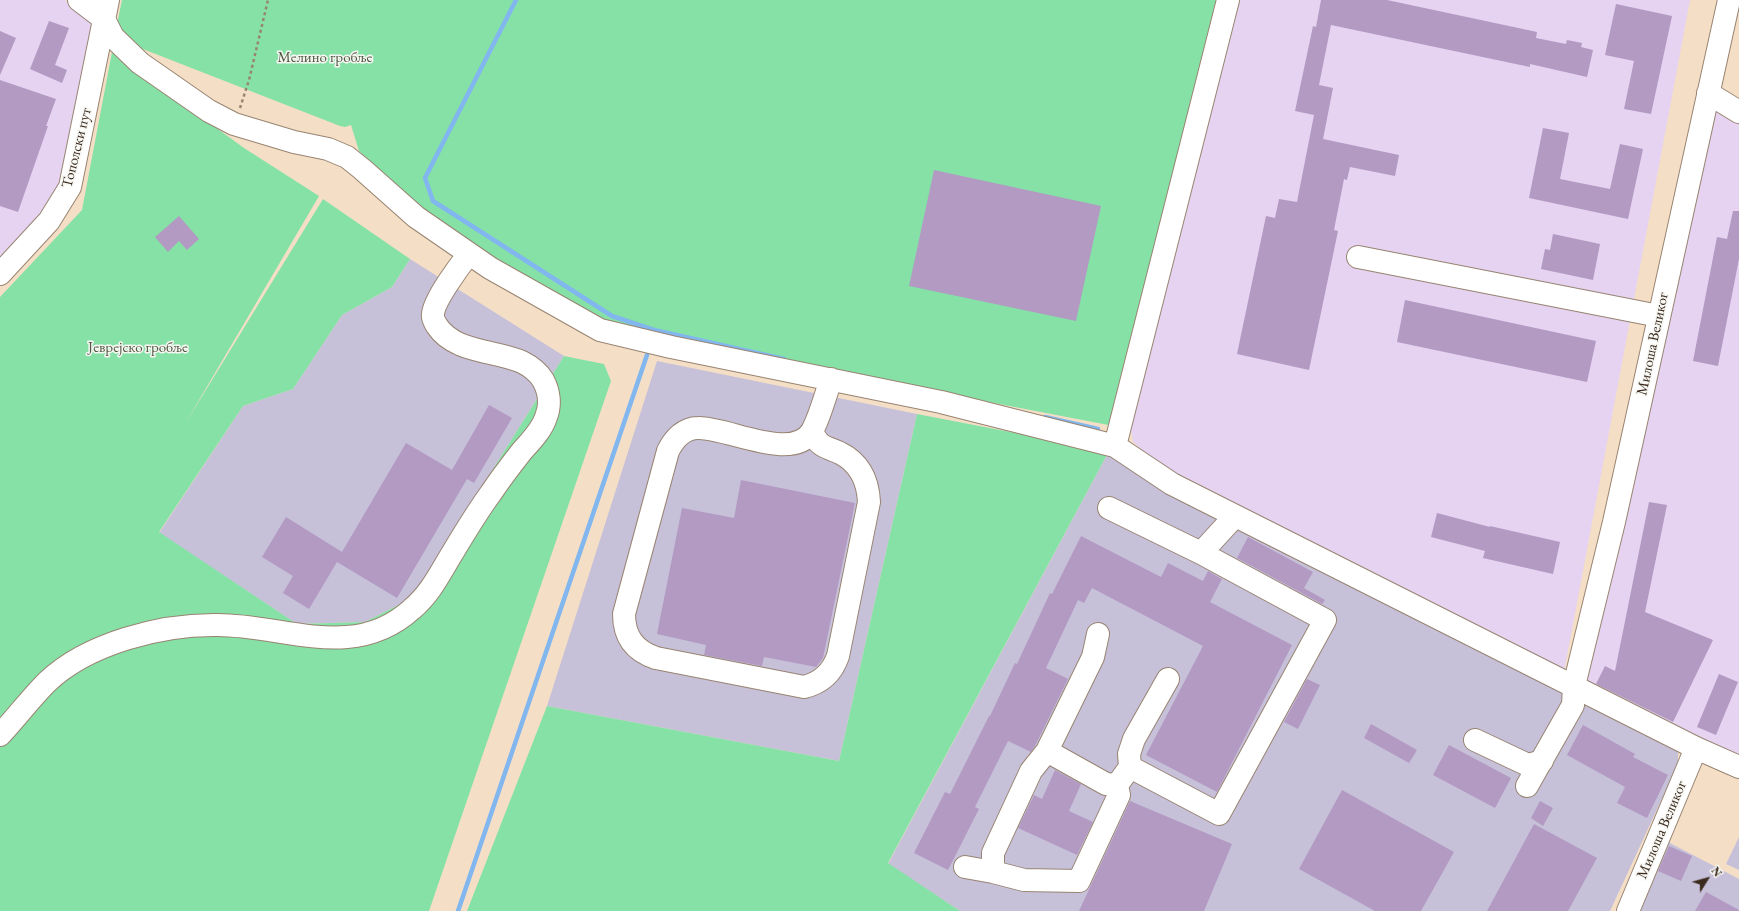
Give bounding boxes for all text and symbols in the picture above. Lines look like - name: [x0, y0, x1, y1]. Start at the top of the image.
- park label: Мелино гробље: [278, 49, 372, 67]
- street label: Тополски пут: [58, 106, 96, 190]
- street label: Милоша Великог: [1633, 291, 1673, 397]
- park label: Јеврејско гробље: [88, 339, 188, 357]
- street label: Милоша Великог: [1633, 778, 1691, 882]
- north arrow: [1687, 859, 1727, 899]
- text: N: [1708, 864, 1725, 880]

